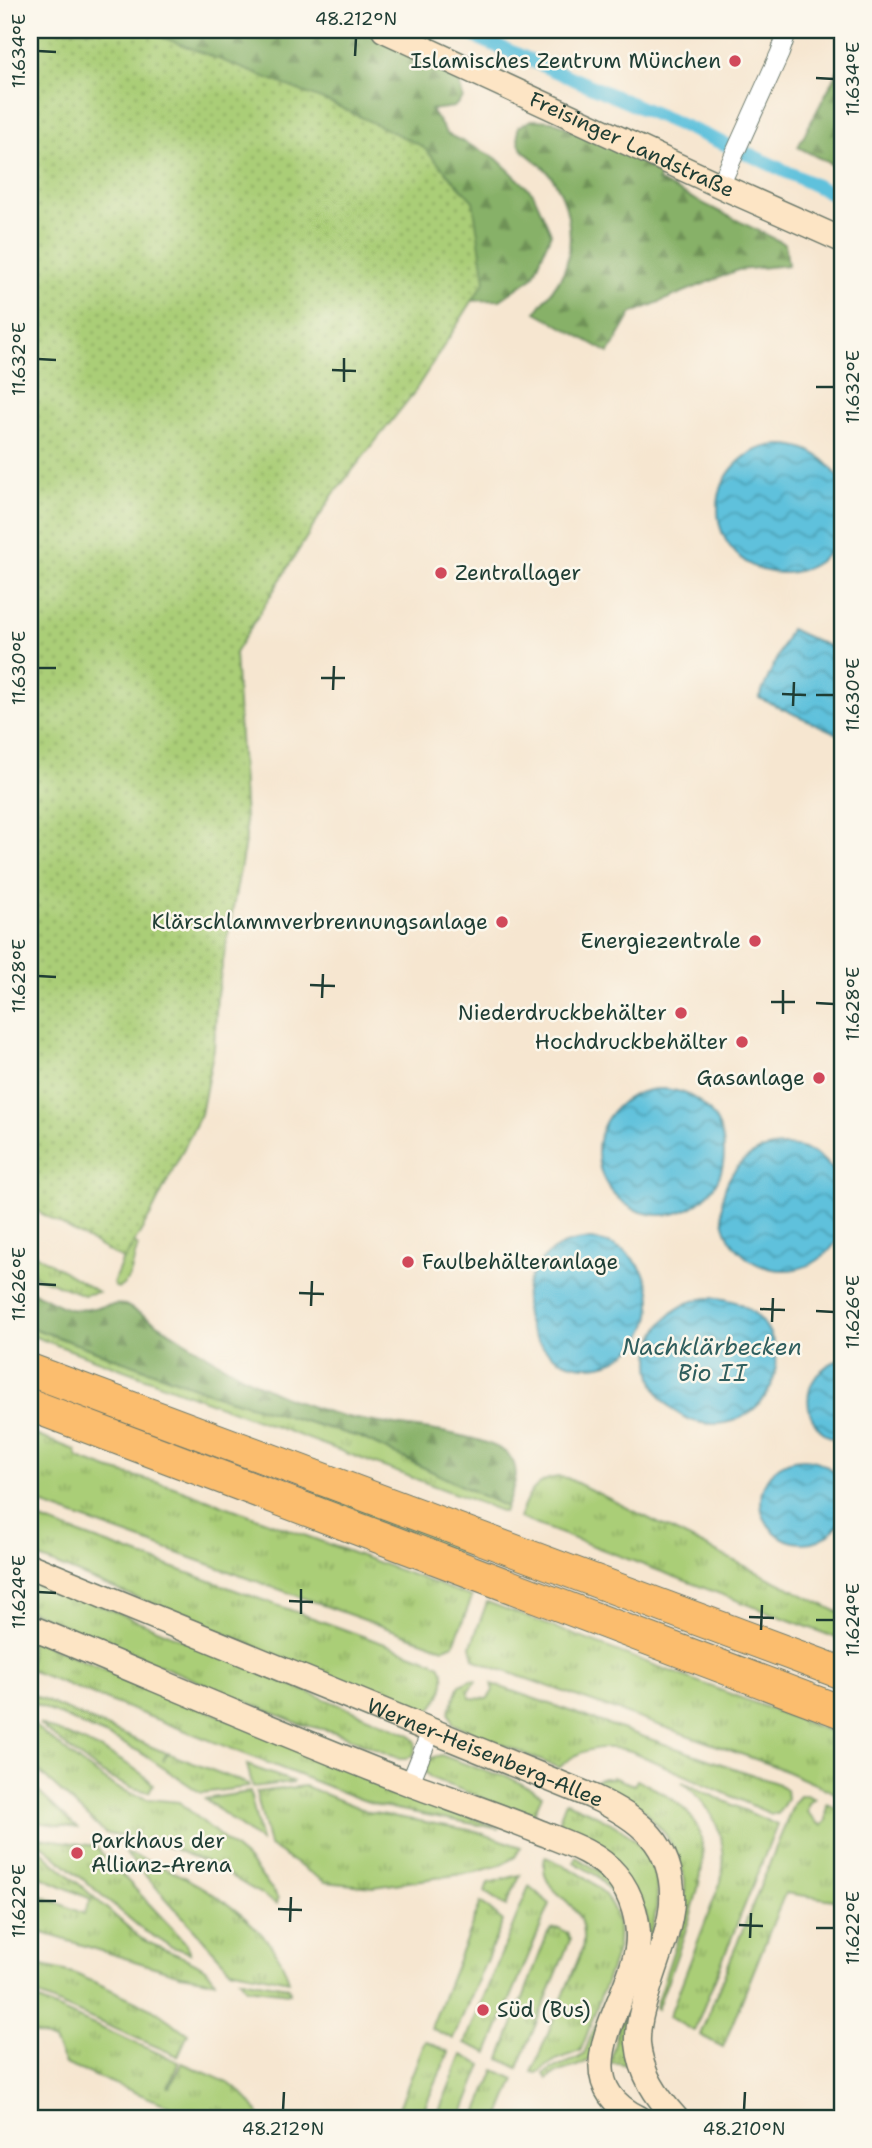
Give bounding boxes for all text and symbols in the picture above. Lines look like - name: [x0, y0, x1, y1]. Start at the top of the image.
- text: 48.212°N: [315, 7, 397, 31]
- text: 11.634°E: [7, 14, 31, 88]
- text: 11.634°E: [841, 42, 865, 116]
- place label: Islamisches Zentrum München: [410, 47, 721, 75]
- marker: Islamisches Zentrum München: [727, 53, 743, 69]
- street label: Freisinger Landstraße: [525, 85, 739, 204]
- text: 11.632°E: [7, 322, 31, 396]
- text: 11.632°E: [841, 350, 865, 424]
- place label: Zentrallager: [455, 559, 581, 587]
- marker: Zentrallager: [433, 565, 449, 581]
- text: 11.630°E: [7, 631, 31, 705]
- text: 11.630°E: [841, 658, 865, 732]
- place label: Klärschlammverbrennungsanlage: [152, 908, 488, 936]
- marker: Klärschlammverbrennungsanlage: [494, 914, 510, 930]
- place label: Energiezentrale: [581, 927, 741, 955]
- marker: Energiezentrale: [747, 933, 763, 949]
- text: 11.628°E: [7, 939, 31, 1013]
- text: 11.628°E: [841, 967, 865, 1041]
- place label: Niederdruckbehälter: [458, 999, 667, 1027]
- marker: Niederdruckbehälter: [673, 1005, 689, 1021]
- place label: Hochdruckbehälter: [535, 1028, 728, 1056]
- marker: Hochdruckbehälter: [734, 1034, 750, 1050]
- place label: Gasanlage: [696, 1064, 805, 1092]
- marker: Gasanlage: [811, 1070, 827, 1086]
- text: 11.626°E: [7, 1247, 31, 1321]
- place label: Faulbehälteranlage: [422, 1248, 618, 1276]
- marker: Faulbehälteranlage: [400, 1254, 416, 1270]
- text: 11.626°E: [841, 1275, 865, 1349]
- water label: Nachklärbecken Bio II: [622, 1332, 802, 1388]
- text: 11.624°E: [7, 1555, 31, 1629]
- text: 11.624°E: [841, 1583, 865, 1657]
- street label: Werner-Heisenberg-Allee: [363, 1692, 608, 1814]
- place label: Parkhaus der Allianz-Arena: [91, 1827, 232, 1879]
- marker: Parkhaus der Allianz-Arena: [69, 1845, 85, 1861]
- text: 11.622°E: [7, 1864, 31, 1938]
- text: 11.622°E: [841, 1891, 865, 1965]
- place label: Süd (Bus): [497, 1996, 591, 2024]
- marker: Süd (Bus): [475, 2002, 491, 2018]
- text: 48.212°N: [242, 2117, 324, 2141]
- text: 48.210°N: [703, 2117, 785, 2141]

